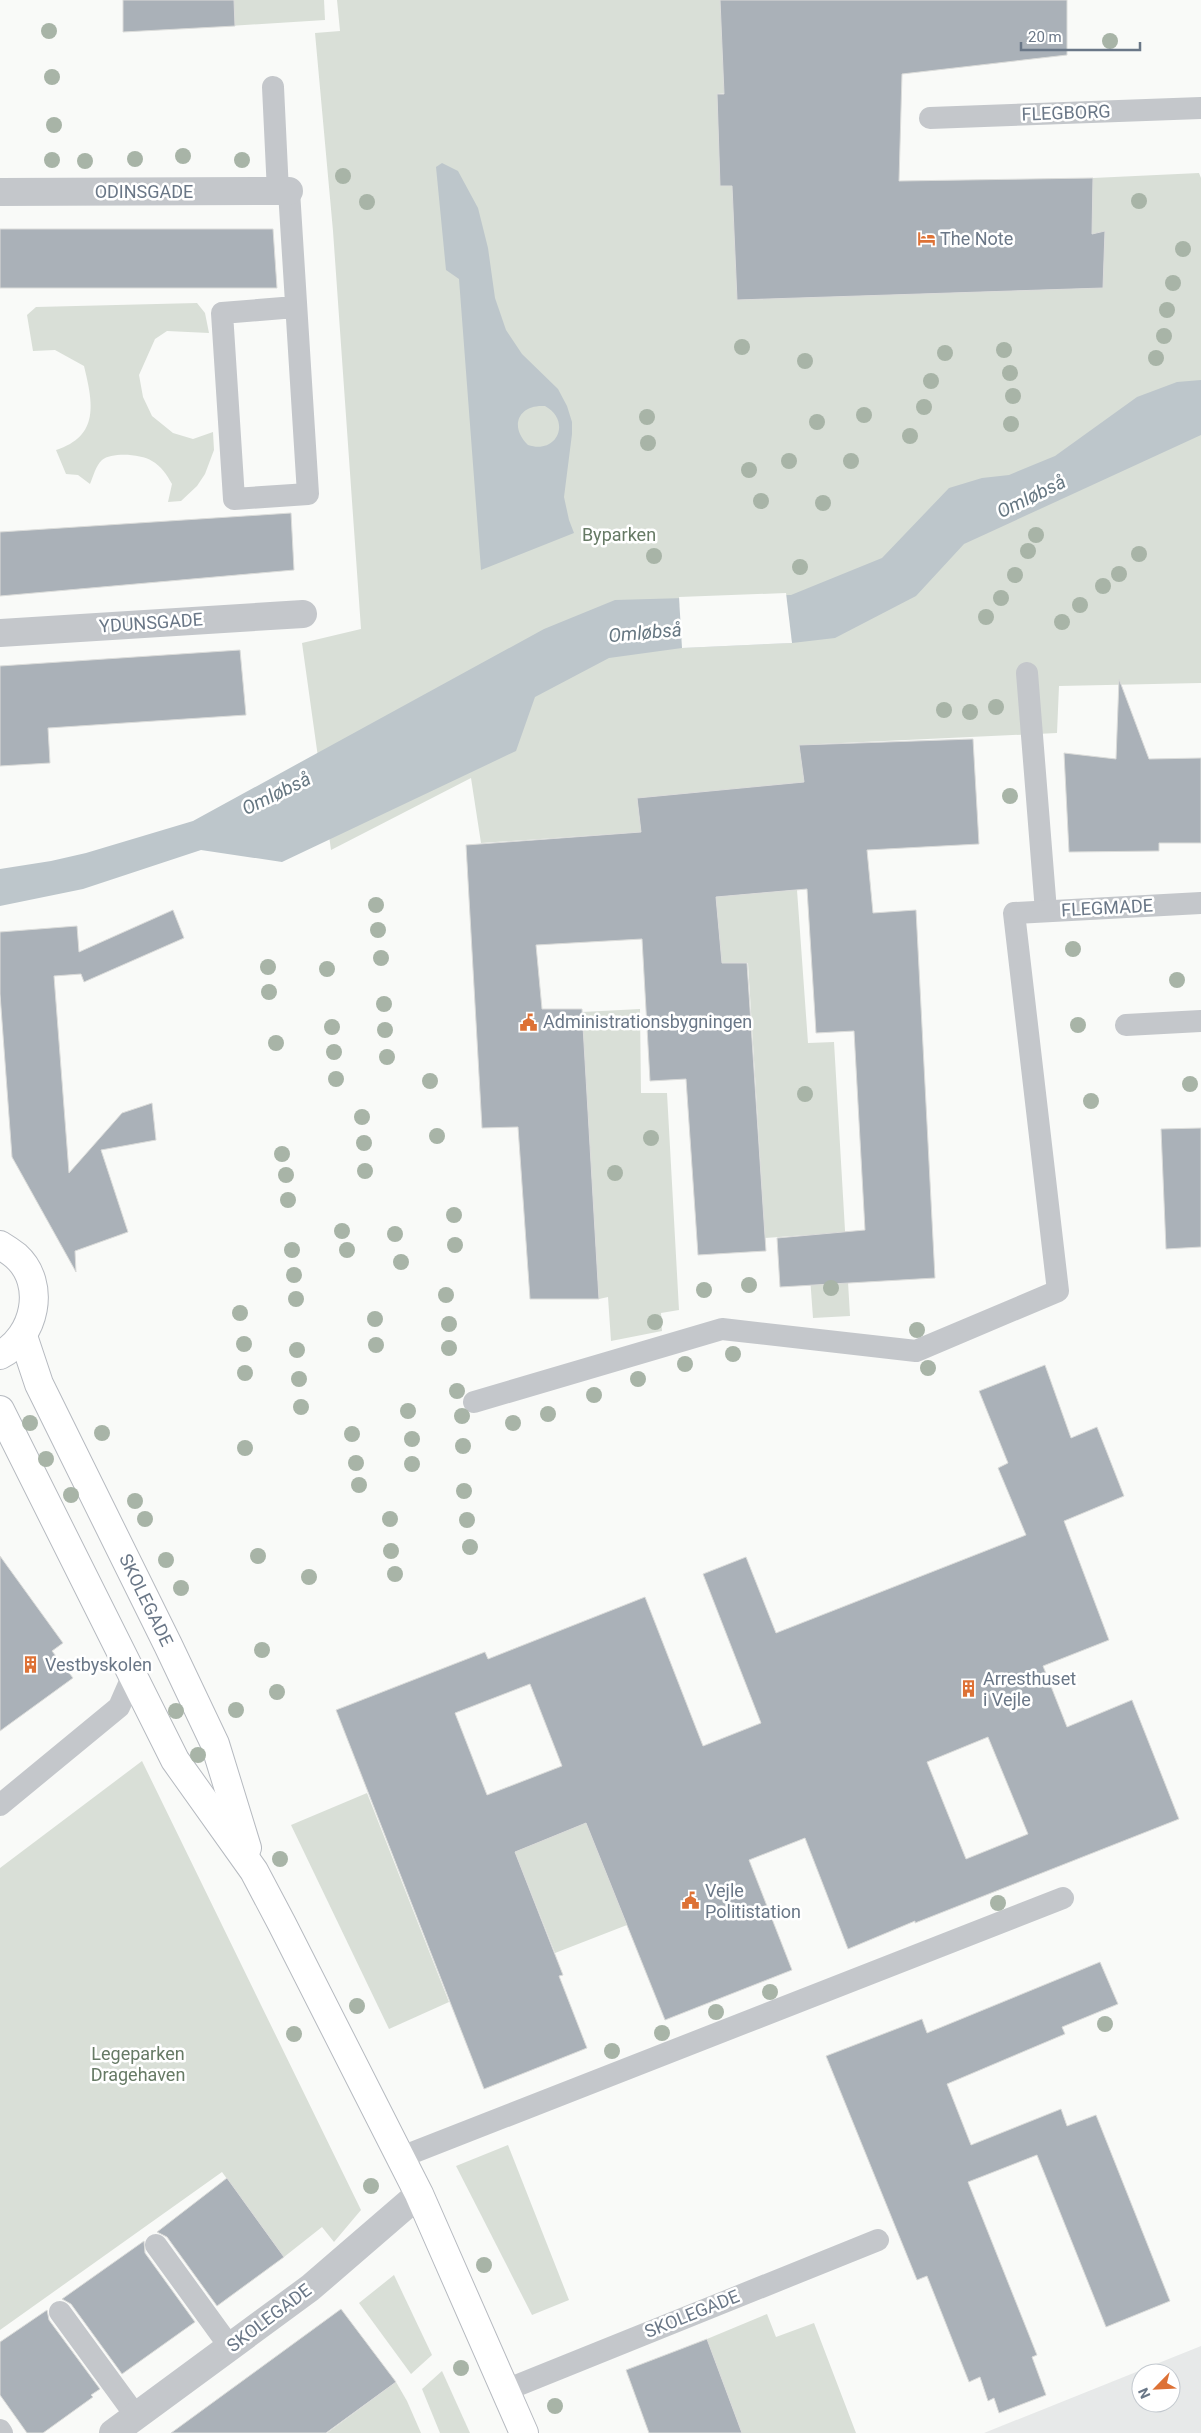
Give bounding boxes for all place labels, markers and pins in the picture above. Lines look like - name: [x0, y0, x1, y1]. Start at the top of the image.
- place label: The Note: [940, 228, 1013, 249]
- hotel icon: The Note: [916, 229, 936, 249]
- place label: Administrationsbygningen: [543, 1011, 752, 1032]
- public building icon: Administrationsbygningen: [519, 1012, 539, 1032]
- place label: Vestbyskolen: [45, 1654, 152, 1675]
- building icon: Vestbyskolen: [21, 1655, 41, 1675]
- place label: Arresthuset i Vejle: [983, 1668, 1076, 1710]
- building icon: Arresthuset i Vejle: [959, 1679, 979, 1699]
- place label: Vejle Politistation: [705, 1880, 801, 1922]
- public building icon: Vejle Politistation: [681, 1891, 701, 1911]

